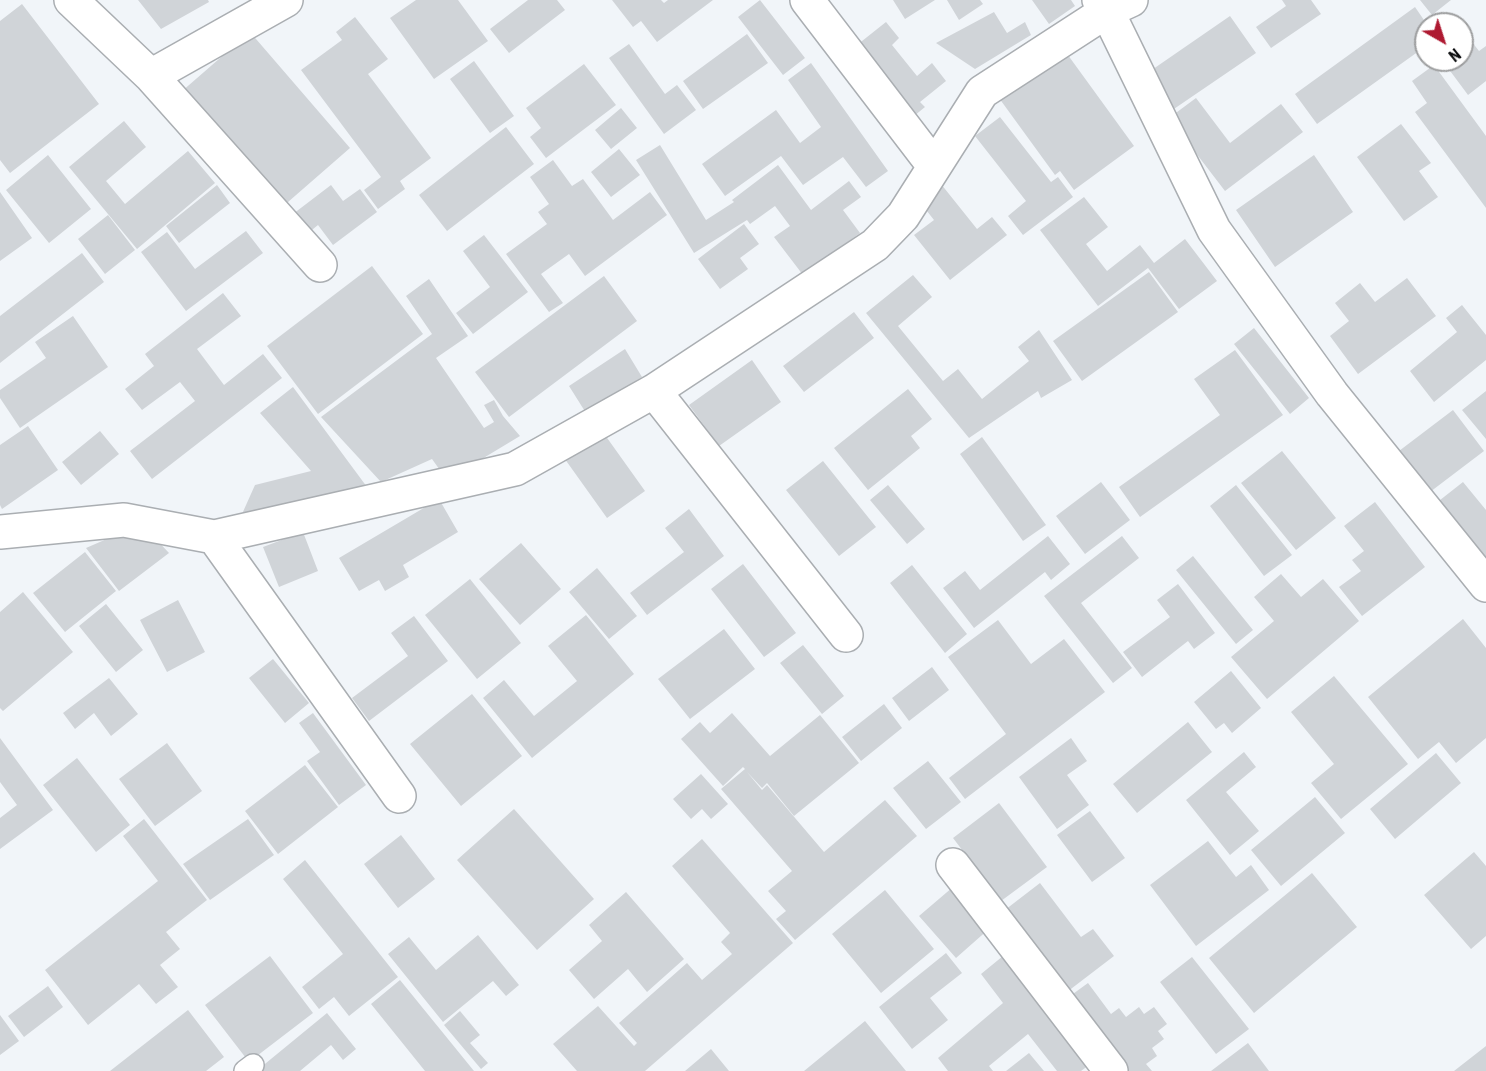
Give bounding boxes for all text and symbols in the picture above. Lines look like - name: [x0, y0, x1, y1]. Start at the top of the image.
- north arrow: [1414, 12, 1474, 72]
- text: N: [1445, 44, 1464, 65]

